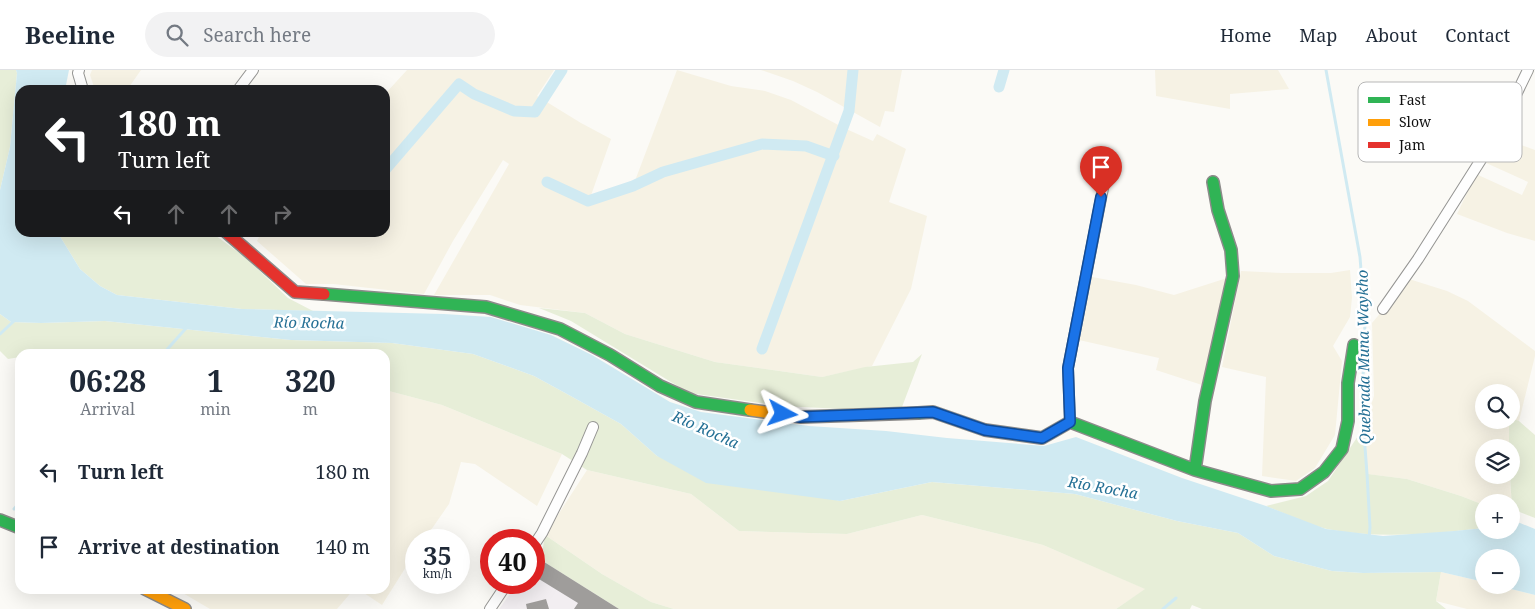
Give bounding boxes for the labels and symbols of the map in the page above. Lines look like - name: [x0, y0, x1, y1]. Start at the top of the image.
- legend: [1358, 82, 1522, 162]
- text: Fast: [1399, 90, 1426, 109]
- text: Slow: [1399, 112, 1432, 131]
- text: Jam: [1398, 135, 1425, 154]
- pin: [1080, 146, 1122, 197]
- water label: Quebrada Muna Waykho: [1351, 270, 1375, 444]
- water label: Río Rocha: [273, 311, 345, 333]
- position arrow: [756, 387, 808, 439]
- water label: Río Rocha: [669, 405, 743, 453]
- water label: Río Rocha: [1066, 471, 1140, 503]
- speed limit sign: 40: [480, 529, 545, 594]

